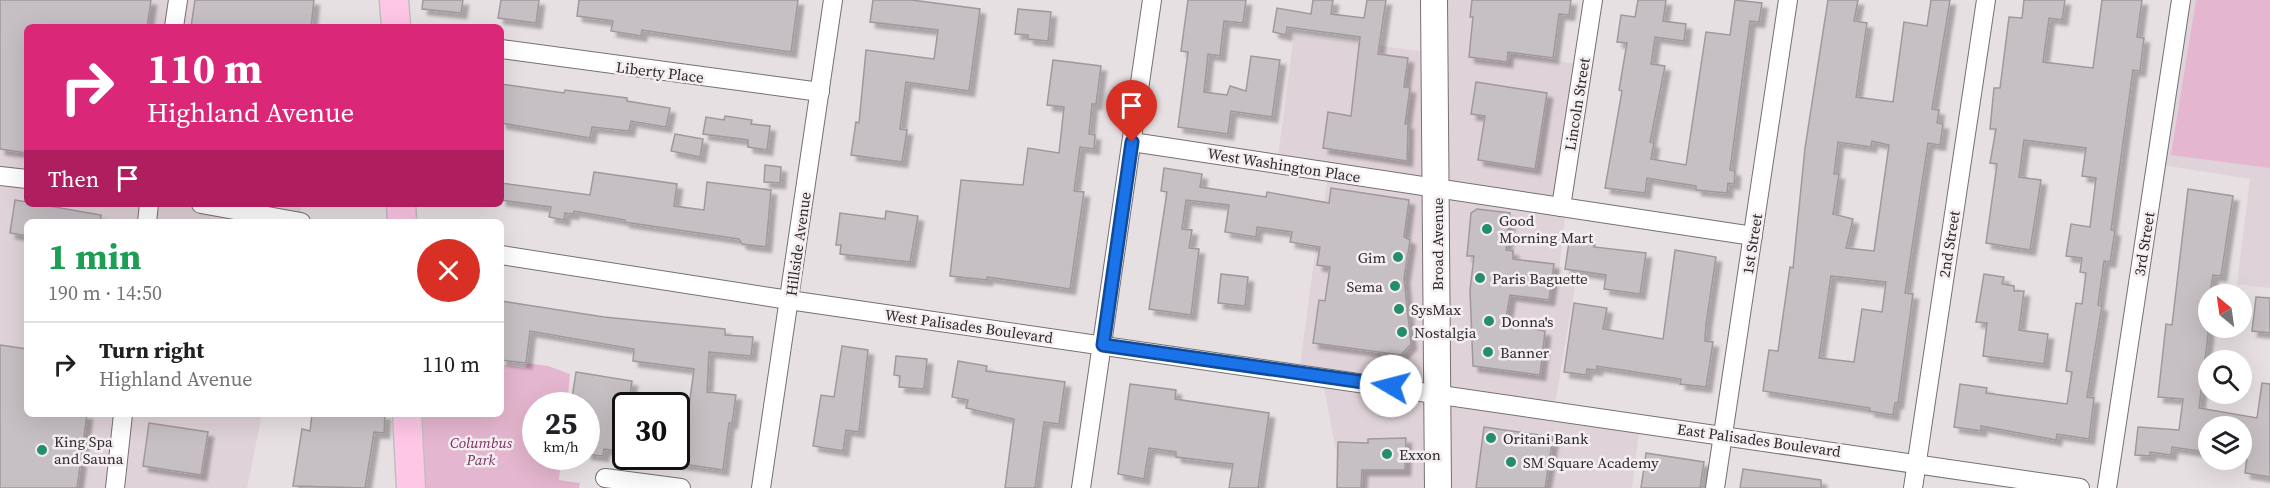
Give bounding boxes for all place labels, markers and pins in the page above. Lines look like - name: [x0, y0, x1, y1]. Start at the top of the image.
- pin: [1106, 80, 1157, 142]
- place label: Good Morning Mart: [1499, 210, 1593, 248]
- marker: Good Morning Mart: [1480, 222, 1494, 236]
- place label: Gim: [1358, 247, 1386, 268]
- marker: Gim: [1391, 250, 1405, 264]
- place label: Paris Baguette: [1492, 268, 1588, 289]
- marker: Paris Baguette: [1473, 271, 1487, 285]
- place label: Sema: [1347, 276, 1383, 297]
- marker: Sema: [1388, 279, 1402, 293]
- place label: SysMax: [1411, 299, 1461, 320]
- marker: SysMax: [1392, 302, 1406, 316]
- place label: Donna's: [1501, 311, 1554, 332]
- marker: Donna's: [1482, 314, 1496, 328]
- place label: Nostalgia: [1414, 322, 1477, 343]
- marker: Nostalgia: [1395, 325, 1409, 339]
- place label: Banner: [1500, 342, 1550, 363]
- marker: Banner: [1481, 345, 1495, 359]
- place label: Oritani Bank: [1503, 428, 1589, 449]
- place label: King Spa and Sauna: [54, 431, 124, 469]
- marker: Oritani Bank: [1484, 431, 1498, 445]
- marker: King Spa and Sauna: [35, 443, 49, 457]
- place label: Exxon: [1399, 444, 1441, 465]
- marker: Exxon: [1380, 447, 1394, 461]
- place label: SM Square Academy: [1523, 452, 1659, 473]
- marker: SM Square Academy: [1504, 455, 1518, 469]

